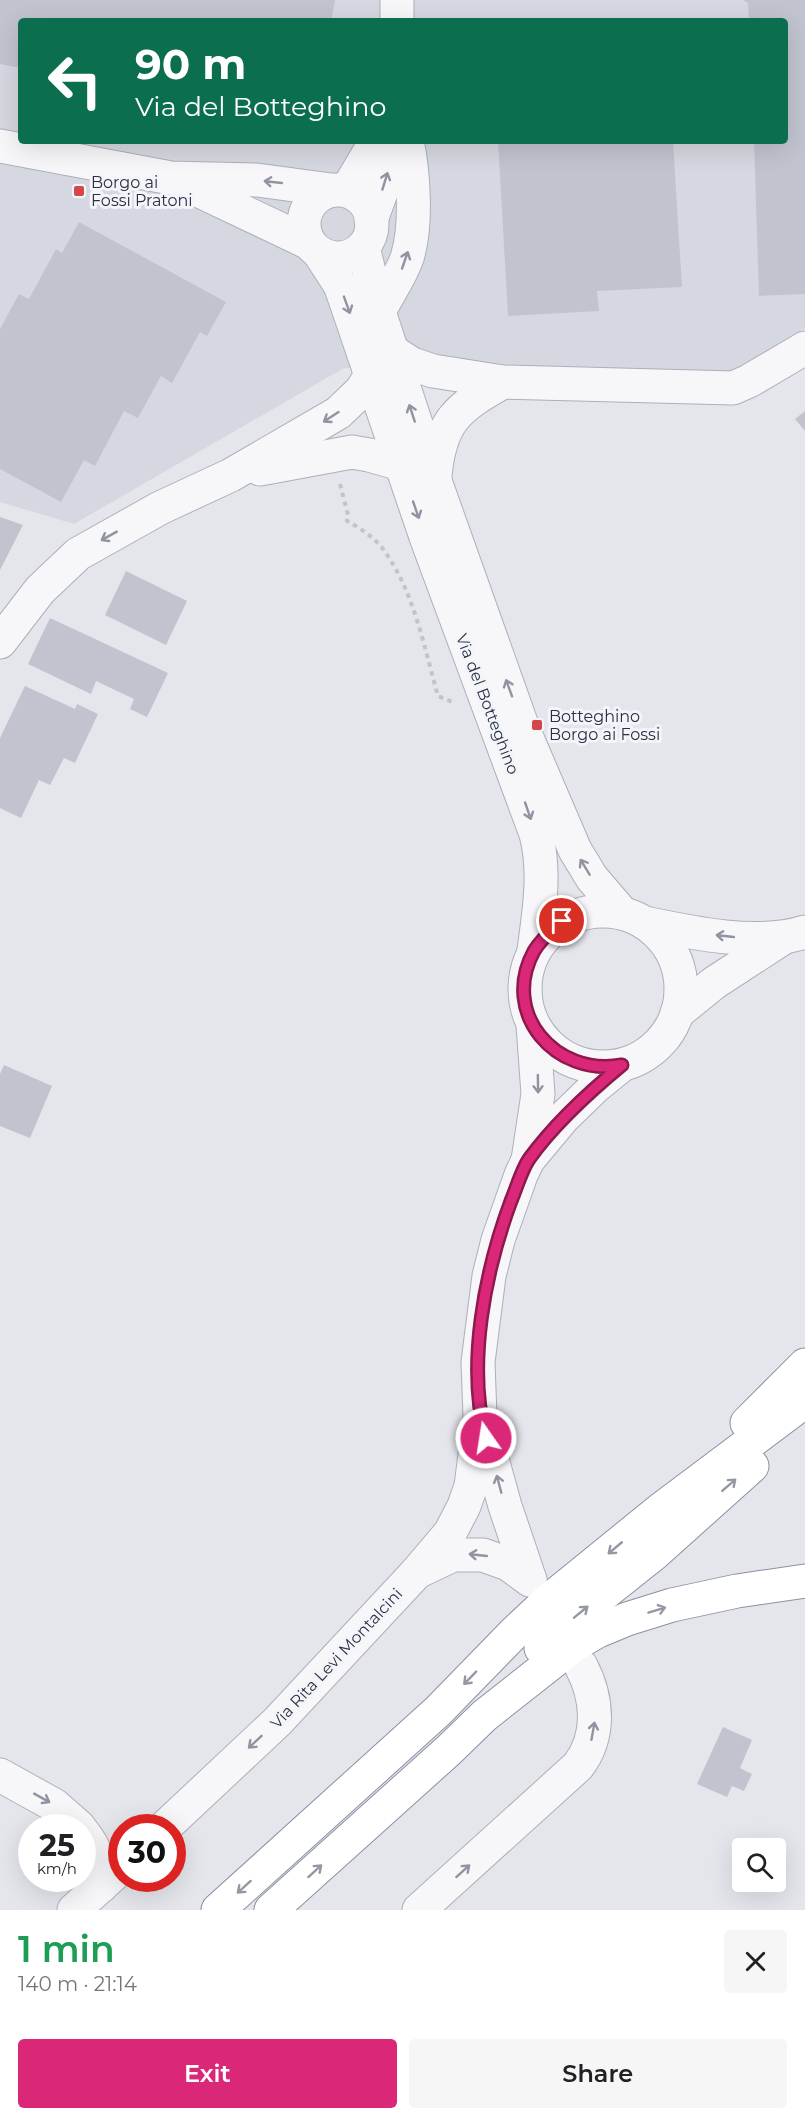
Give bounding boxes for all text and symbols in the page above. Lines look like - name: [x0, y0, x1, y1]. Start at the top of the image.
- text: 90 m: [135, 38, 246, 90]
- icon: left: [36, 42, 114, 120]
- text: Via del Botteghino: [135, 90, 386, 123]
- one-way arrow: [380, 172, 391, 191]
- place label: Borgo ai Fossi Pratoni: [91, 173, 193, 210]
- one-way arrow: [264, 176, 284, 187]
- marker: Borgo ai Fossi Pratoni: [72, 184, 86, 198]
- one-way arrow: [401, 251, 412, 270]
- one-way arrow: [343, 295, 354, 314]
- one-way arrow: [406, 404, 417, 423]
- one-way arrow: [323, 410, 340, 423]
- one-way arrow: [412, 500, 423, 519]
- one-way arrow: [101, 530, 118, 542]
- street label: Via del Botteghino: [452, 631, 523, 777]
- one-way arrow: [502, 679, 513, 698]
- place label: Botteghino Borgo ai Fossi: [549, 707, 660, 744]
- marker: Botteghino Borgo ai Fossi: [530, 718, 544, 732]
- one-way arrow: [523, 801, 534, 820]
- one-way arrow: [579, 859, 591, 876]
- pin: [536, 895, 587, 946]
- icon: arrive: [545, 904, 578, 937]
- one-way arrow: [715, 930, 735, 941]
- one-way arrow: [532, 1073, 543, 1093]
- position arrow: [454, 1406, 518, 1470]
- one-way arrow: [493, 1475, 504, 1494]
- one-way arrow: [721, 1479, 737, 1492]
- one-way arrow: [608, 1541, 623, 1555]
- one-way arrow: [469, 1549, 488, 1560]
- street label: Via Rita Levi Montalcini: [266, 1584, 406, 1732]
- one-way arrow: [647, 1604, 666, 1615]
- one-way arrow: [573, 1606, 589, 1619]
- one-way arrow: [463, 1670, 477, 1685]
- one-way arrow: [588, 1721, 599, 1741]
- one-way arrow: [248, 1735, 263, 1750]
- one-way arrow: [32, 1793, 50, 1804]
- speed limit sign: 30: [108, 1814, 186, 1892]
- text: 25: [39, 1827, 75, 1864]
- map controls: [732, 1838, 786, 1892]
- button: search: [732, 1838, 786, 1892]
- text: km/h: [37, 1859, 77, 1878]
- one-way arrow: [307, 1864, 322, 1878]
- one-way arrow: [455, 1864, 470, 1878]
- one-way arrow: [237, 1880, 252, 1894]
- text: 1 min: [18, 1927, 115, 1971]
- button: close: [724, 1930, 787, 1993]
- text: 140 m · 21:14: [18, 1972, 137, 1996]
- button: Exit: [18, 2039, 397, 2108]
- button: Share: [409, 2039, 787, 2108]

